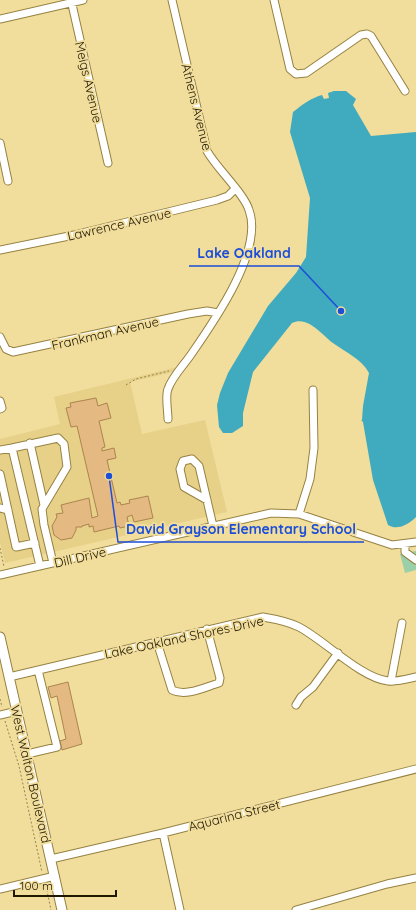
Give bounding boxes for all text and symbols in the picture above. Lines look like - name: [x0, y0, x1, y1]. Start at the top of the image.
- street label: Meigs Avenue: [72, 40, 106, 124]
- street label: Athens Avenue: [178, 62, 216, 152]
- street label: Lawrence Avenue: [65, 204, 173, 244]
- callout: Lake Oakland: [189, 240, 299, 266]
- text: Lake Oakland: [197, 244, 291, 262]
- street label: Frankman Avenue: [50, 313, 160, 353]
- callout: David Grayson Elementary School: [118, 516, 364, 542]
- text: David Grayson Elementary School: [126, 520, 356, 538]
- street label: Dill Drive: [52, 543, 108, 571]
- street label: Lake Oakland Shores Drive: [103, 612, 265, 662]
- street label: West Walton Boulevard: [7, 703, 55, 845]
- street label: Aquarina Street: [187, 796, 281, 834]
- scale bar: [14, 872, 116, 898]
- text: 100 m: [20, 878, 53, 893]

